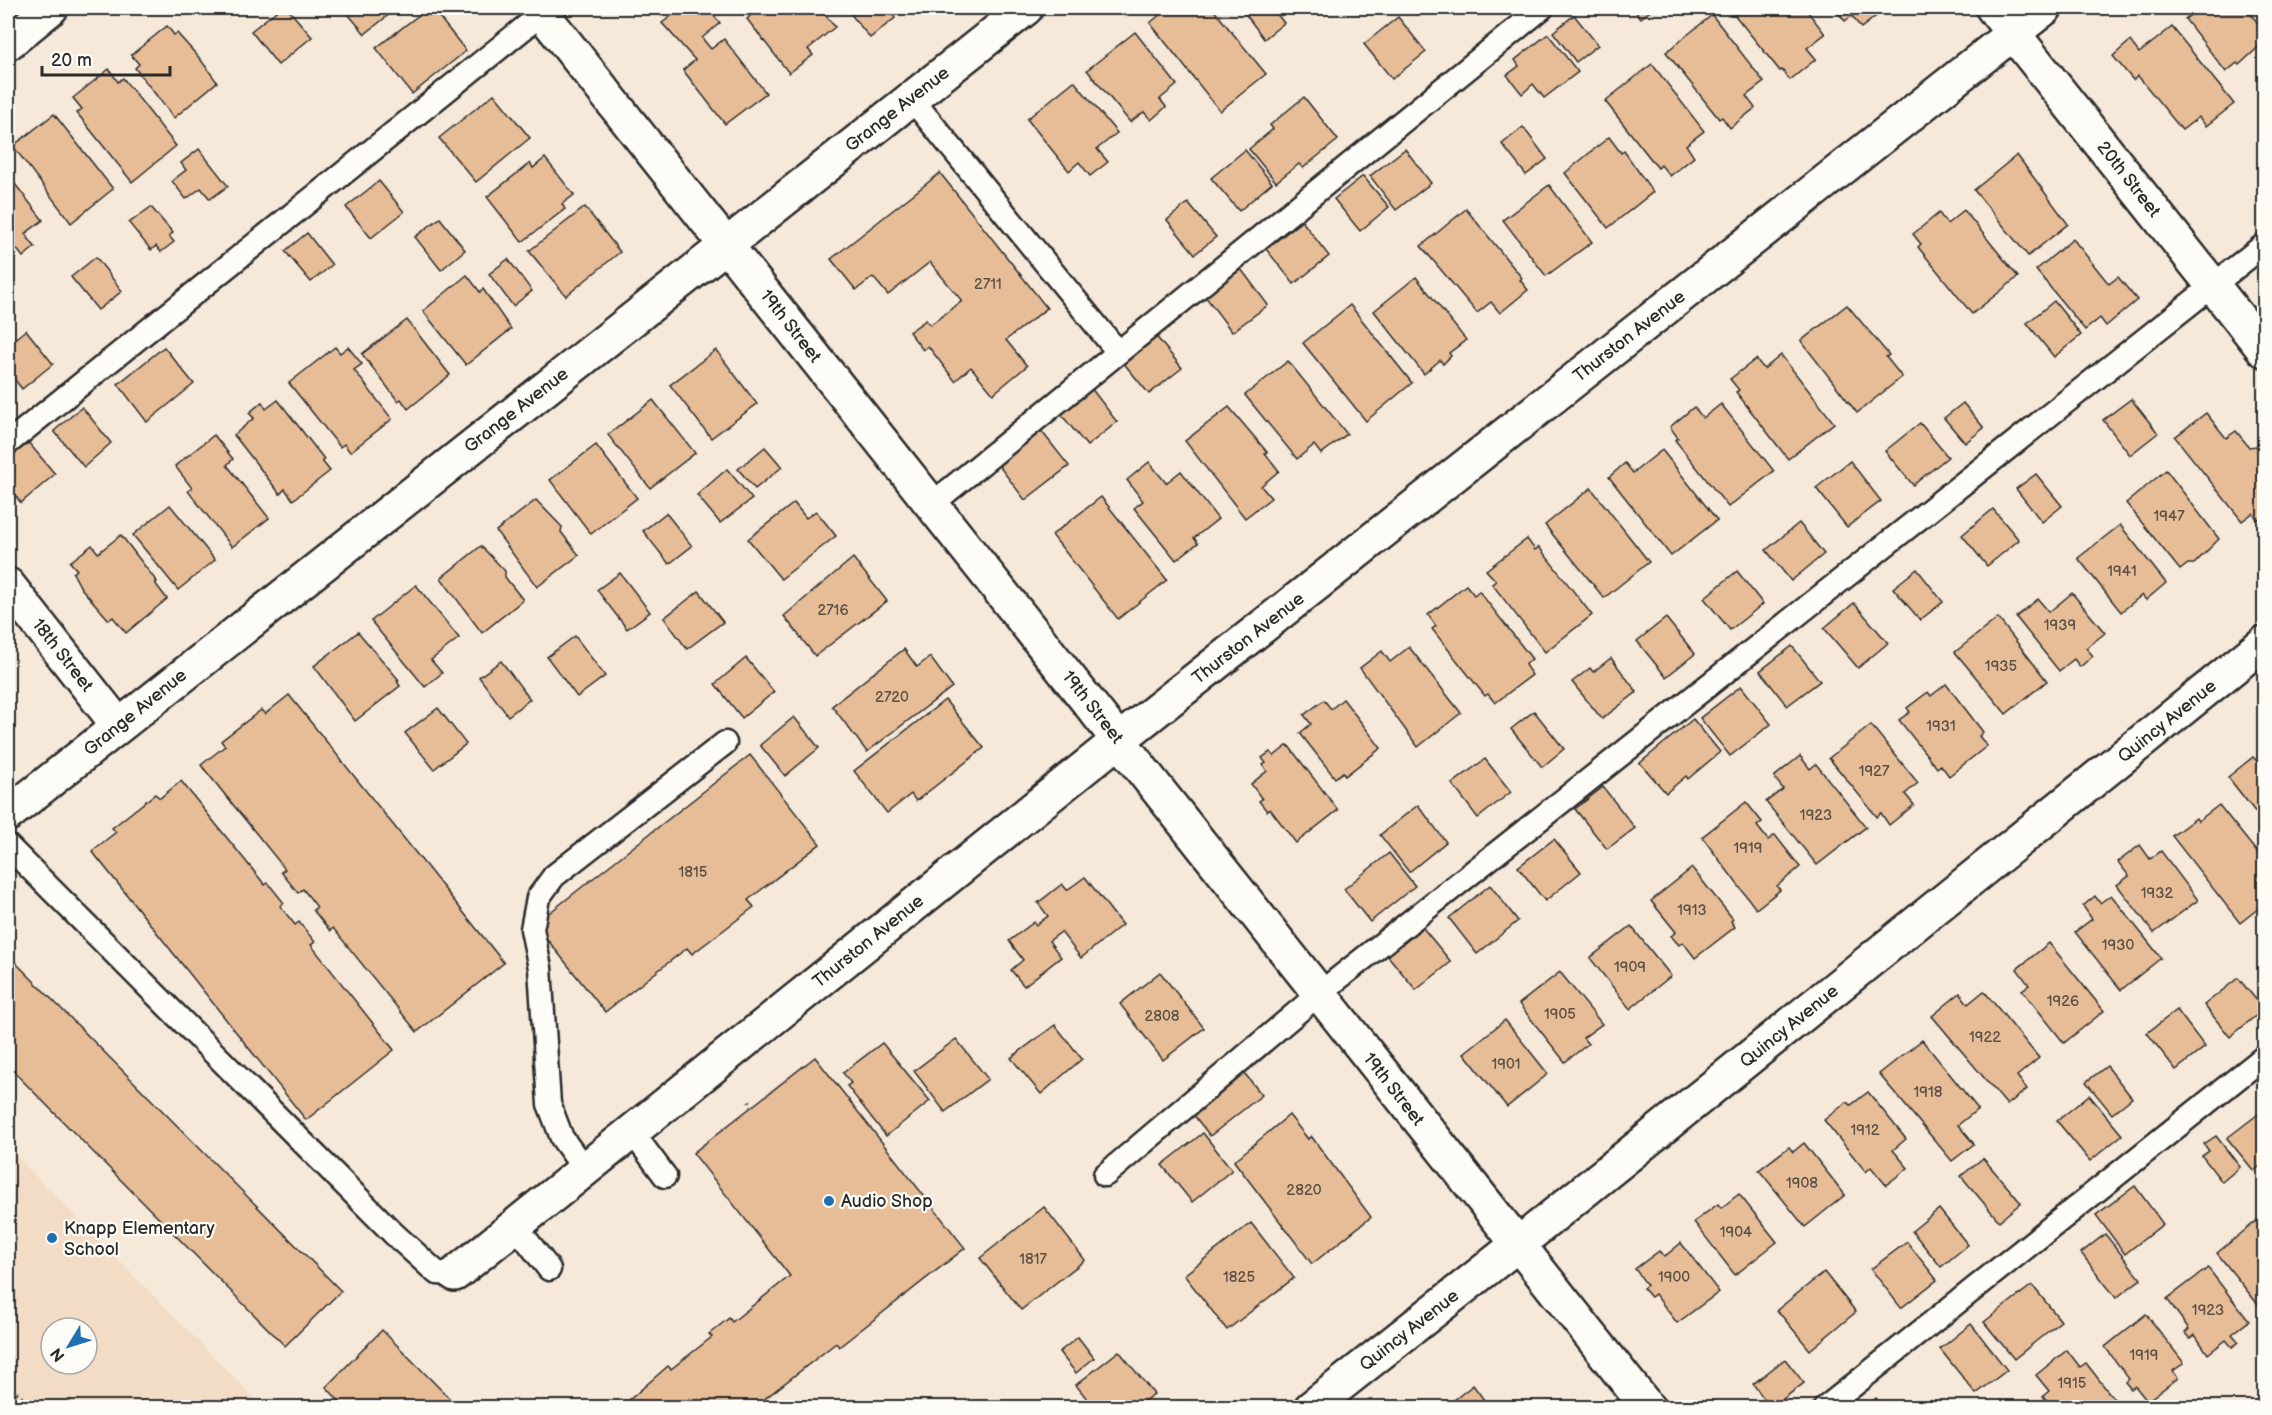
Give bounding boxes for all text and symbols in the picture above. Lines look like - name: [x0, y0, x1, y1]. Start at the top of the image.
- scale bar: [42, 39, 170, 77]
- text: 20 m: [51, 50, 92, 71]
- street label: Grange Avenue: [841, 62, 954, 157]
- street label: 20th Street: [2092, 137, 2165, 222]
- house number: 2711: [974, 275, 1002, 294]
- street label: 19th Street: [756, 286, 826, 367]
- street label: Thurston Avenue: [1569, 286, 1690, 387]
- street label: Grange Avenue: [460, 363, 573, 458]
- house number: 1947: [2154, 507, 2185, 526]
- house number: 1941: [2107, 562, 2137, 581]
- street label: Thurston Avenue: [1188, 588, 1309, 689]
- house number: 2716: [817, 601, 849, 620]
- street label: 18th Street: [28, 615, 98, 696]
- house number: 1939: [2044, 616, 2076, 635]
- house number: 1935: [1985, 657, 2017, 676]
- street label: Grange Avenue: [80, 664, 191, 760]
- street label: 19th Street: [1058, 667, 1128, 748]
- street label: Quincy Avenue: [2114, 675, 2221, 767]
- house number: 2720: [875, 688, 909, 707]
- house number: 1931: [1926, 717, 1956, 736]
- house number: 1927: [1859, 762, 1890, 781]
- house number: 1923: [1800, 806, 1832, 825]
- house number: 1919: [1734, 839, 1762, 858]
- house number: 1815: [679, 863, 707, 882]
- house number: 1932: [2141, 884, 2173, 903]
- street label: Thurston Avenue: [809, 890, 928, 992]
- house number: 1913: [1677, 901, 1707, 920]
- house number: 1930: [2102, 936, 2134, 955]
- house number: 1909: [1614, 958, 1646, 977]
- street label: Quincy Avenue: [1736, 980, 1843, 1072]
- house number: 1926: [2047, 992, 2079, 1011]
- house number: 1905: [1544, 1005, 1576, 1024]
- house number: 2808: [1144, 1007, 1180, 1026]
- house number: 1922: [1969, 1028, 2001, 1047]
- street label: 19th Street: [1359, 1049, 1429, 1130]
- house number: 1901: [1491, 1055, 1521, 1074]
- house number: 1918: [1913, 1083, 1943, 1102]
- house number: 1912: [1850, 1121, 1880, 1140]
- house number: 1908: [1786, 1174, 1818, 1193]
- house number: 2820: [1286, 1181, 1322, 1200]
- place label: Audio Shop: [841, 1191, 933, 1212]
- marker: Audio Shop: [822, 1194, 836, 1208]
- place label: Knapp Elementary School: [64, 1218, 215, 1260]
- house number: 1904: [1720, 1223, 1752, 1242]
- marker: Knapp Elementary School: [45, 1231, 59, 1245]
- house number: 1817: [1019, 1250, 1047, 1269]
- house number: 1825: [1223, 1268, 1255, 1287]
- house number: 1900: [1658, 1268, 1690, 1287]
- street label: Quincy Avenue: [1356, 1285, 1463, 1376]
- house number: 1923: [2192, 1301, 2224, 1320]
- north arrow: [39, 1316, 99, 1376]
- text: N: [47, 1344, 70, 1365]
- house number: 1919: [2130, 1346, 2158, 1365]
- house number: 1915: [2058, 1374, 2086, 1393]

